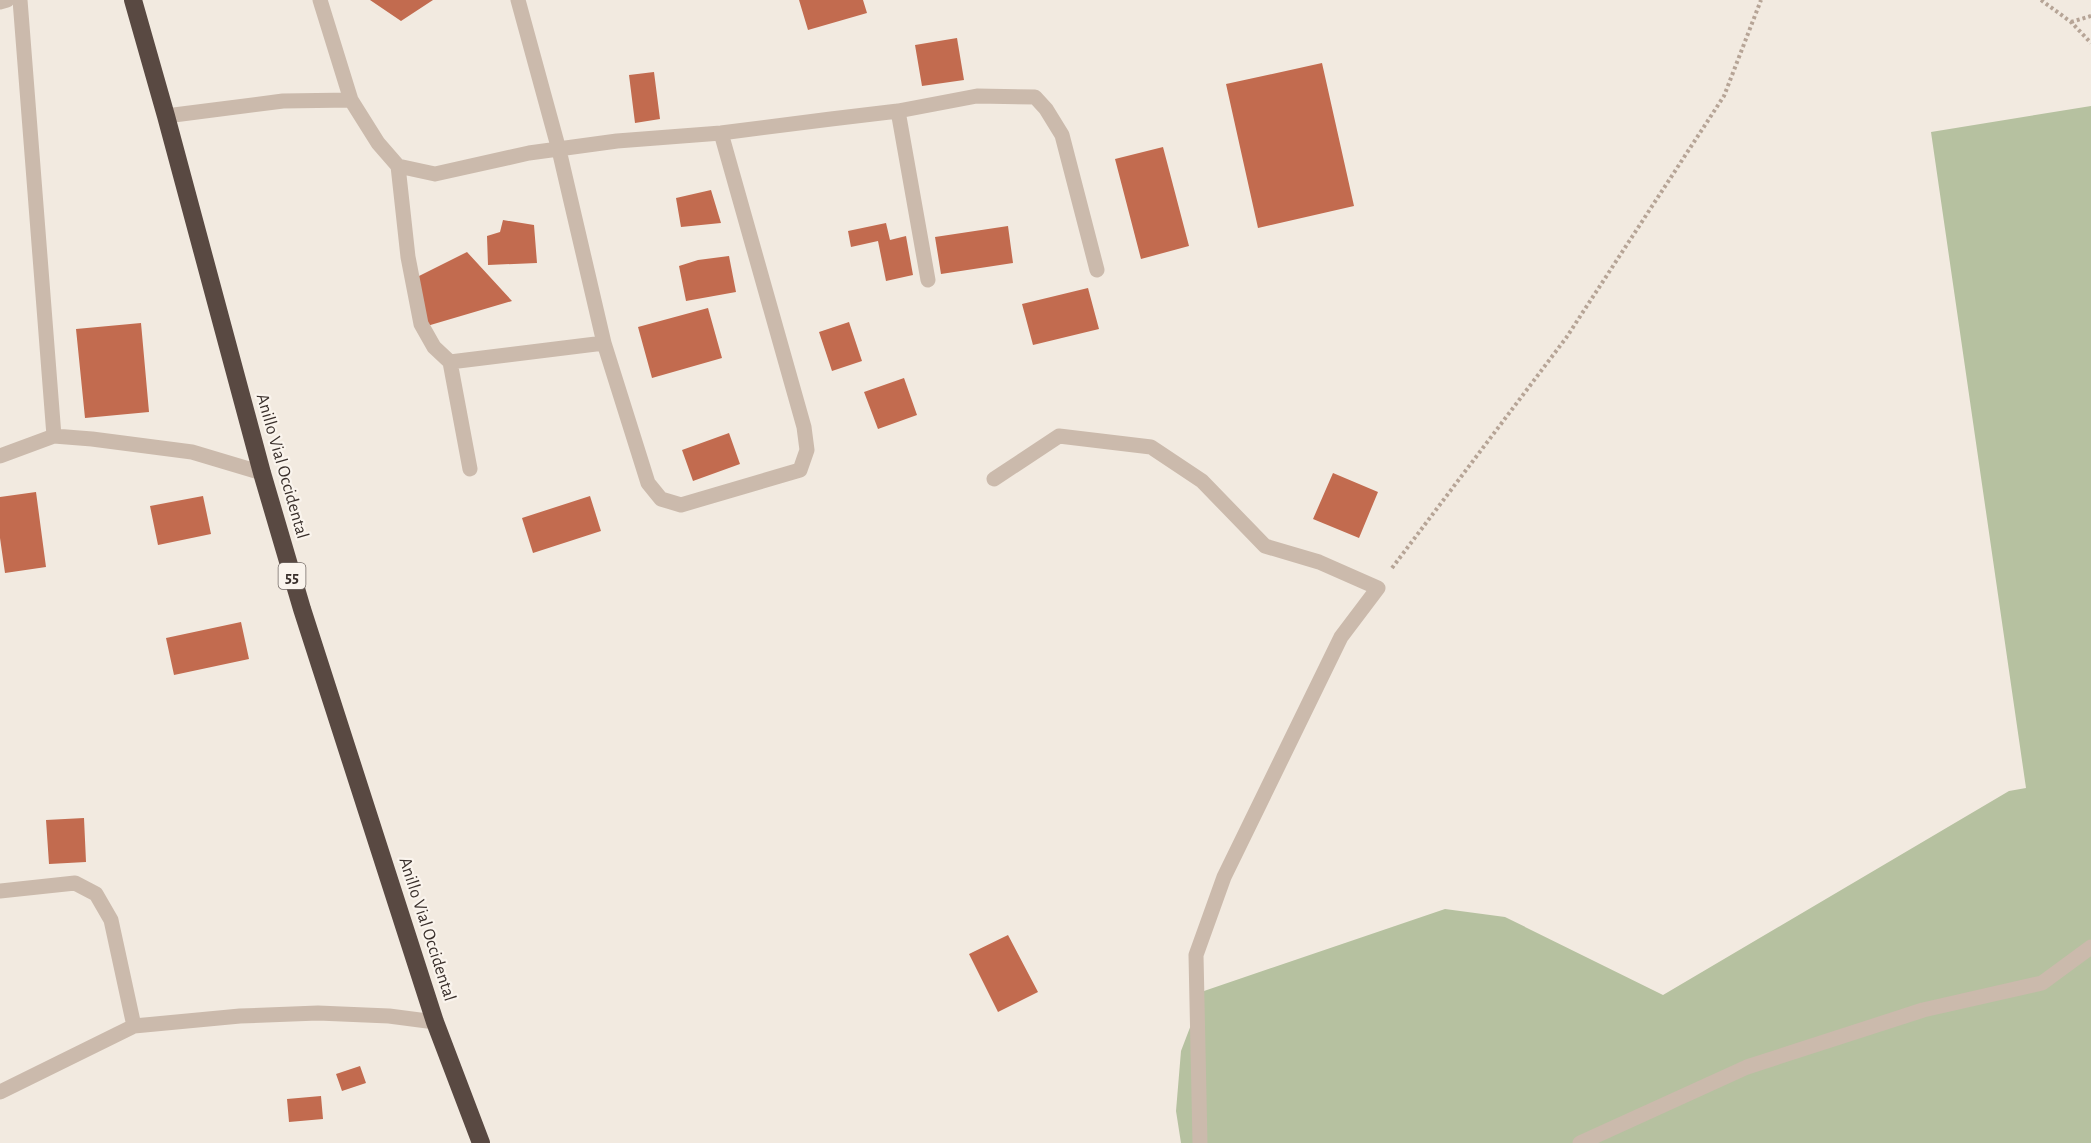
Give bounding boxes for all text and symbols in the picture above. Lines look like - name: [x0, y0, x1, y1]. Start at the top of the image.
- street label: Anillo Vial Occidental: [253, 392, 311, 541]
- road number: 55: [278, 563, 306, 589]
- street label: Anillo Vial Occidental: [395, 855, 459, 1003]

